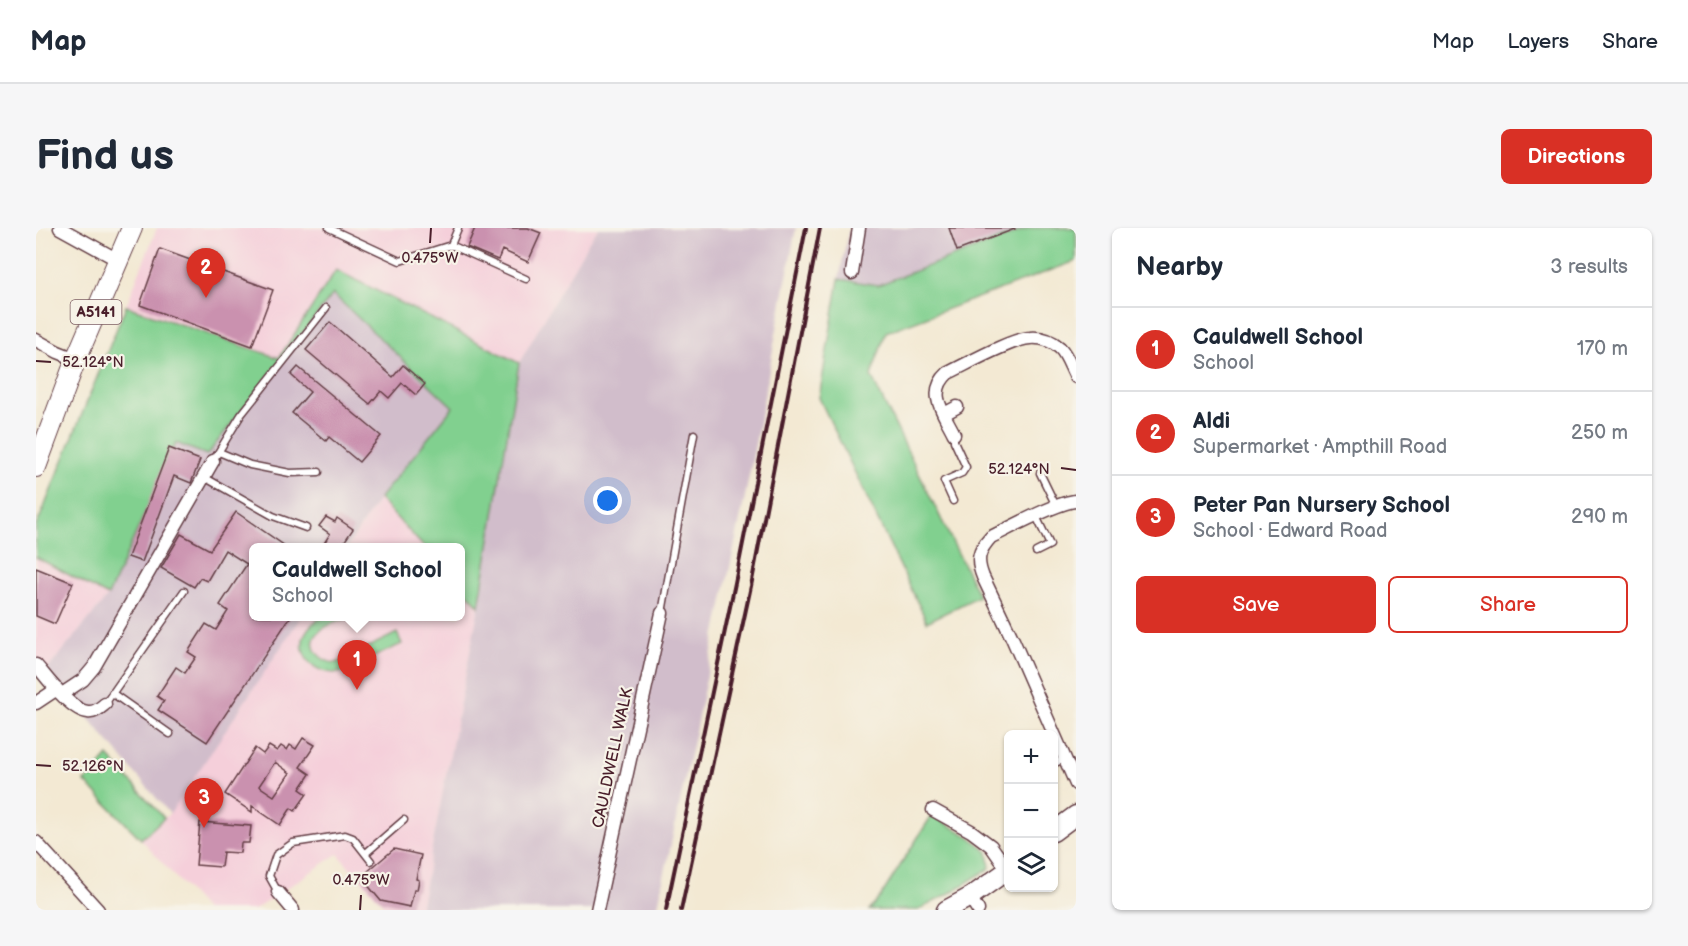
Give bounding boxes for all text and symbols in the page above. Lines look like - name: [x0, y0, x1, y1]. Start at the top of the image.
- text: Map: [30, 25, 86, 58]
- text: Map: [1432, 29, 1474, 54]
- text: Layers: [1507, 29, 1569, 54]
- text: Share: [1602, 29, 1658, 54]
- button: Directions: [1501, 129, 1652, 184]
- text: Find us: [36, 131, 174, 182]
- pin: 2: [186, 248, 226, 298]
- text: 0.475°W: [401, 249, 459, 268]
- text: Nearby: [1136, 252, 1223, 283]
- text: 3 results: [1550, 255, 1628, 279]
- road number: A5141: [70, 300, 122, 324]
- text: Cauldwell School: [1193, 324, 1363, 351]
- text: 1: [1151, 337, 1160, 361]
- text: 170 m: [1577, 337, 1628, 361]
- text: School: [1193, 351, 1254, 375]
- text: 52.124°N: [62, 353, 124, 372]
- text: Aldi: [1193, 408, 1230, 435]
- text: 2: [1150, 421, 1161, 445]
- text: 250 m: [1571, 421, 1628, 445]
- text: Supermarket · Ampthill Road: [1193, 435, 1447, 459]
- text: 52.124°N: [988, 460, 1050, 479]
- your location: [593, 486, 622, 515]
- text: Peter Pan Nursery School: [1193, 492, 1450, 519]
- text: 3: [1150, 505, 1161, 529]
- text: 290 m: [1571, 505, 1628, 529]
- text: School · Edward Road: [1193, 519, 1388, 543]
- popup: [249, 543, 465, 621]
- text: Cauldwell School: [272, 557, 442, 584]
- button: Save: [1136, 576, 1376, 633]
- button: Share: [1388, 576, 1628, 633]
- text: School: [272, 584, 333, 608]
- pin: 1: [338, 640, 376, 690]
- street label: CAULDWELL WALK: [589, 686, 637, 830]
- map controls: [1004, 730, 1058, 892]
- button: +: [1004, 730, 1058, 784]
- text: 52.126°N: [62, 757, 124, 776]
- pin: 3: [184, 778, 224, 828]
- button: −: [1004, 784, 1058, 838]
- button: layers: [1004, 838, 1058, 892]
- text: 0.475°W: [332, 871, 390, 890]

